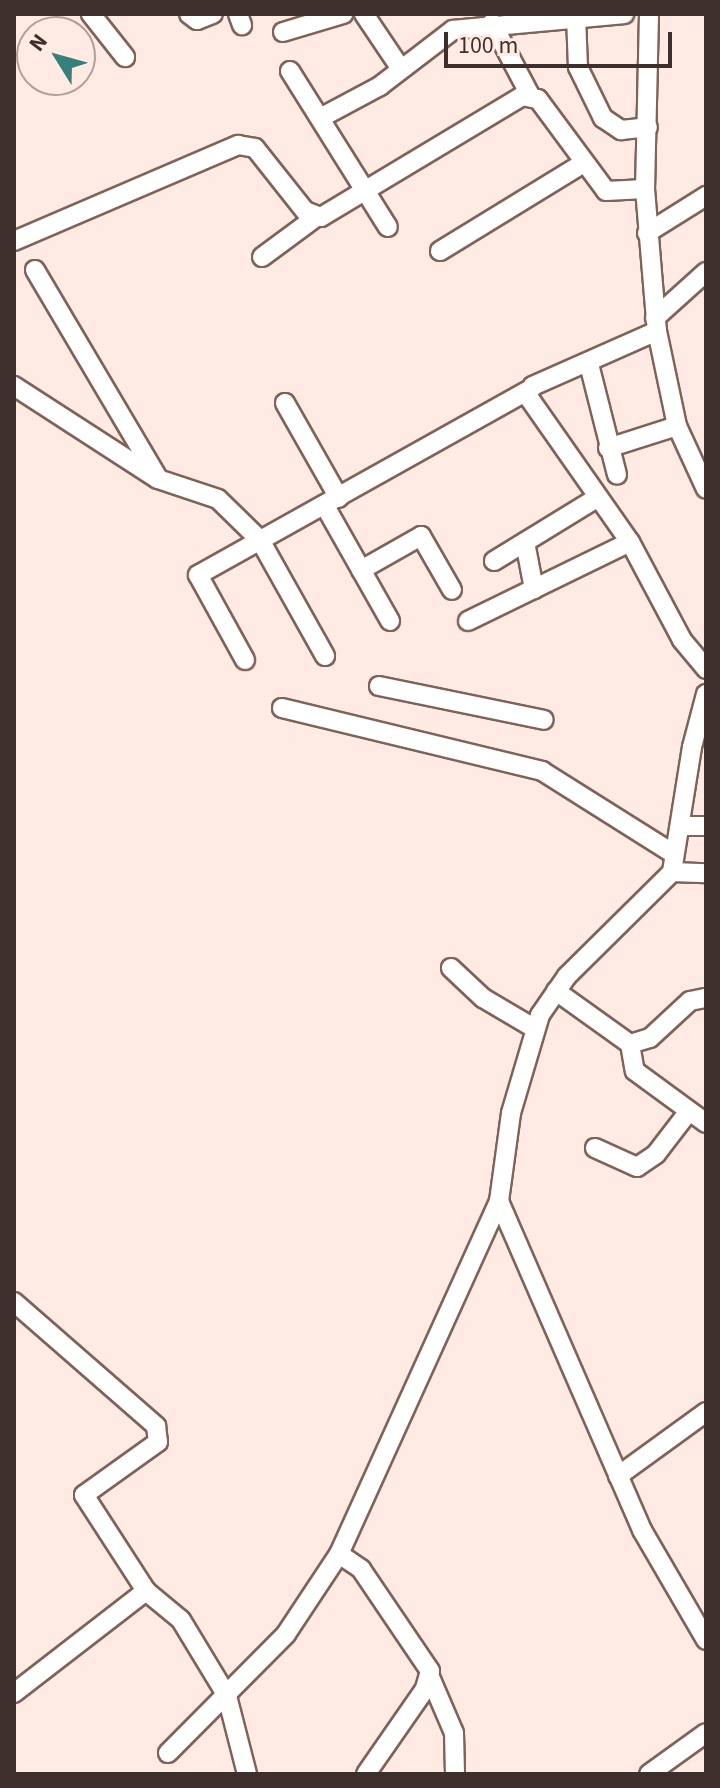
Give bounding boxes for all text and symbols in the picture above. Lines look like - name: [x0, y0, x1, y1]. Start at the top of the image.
- north arrow: [16, 16, 96, 96]
- scale bar: [448, 16, 676, 66]
- text: N: [21, 27, 56, 58]
- text: 100 m: [458, 28, 518, 63]

